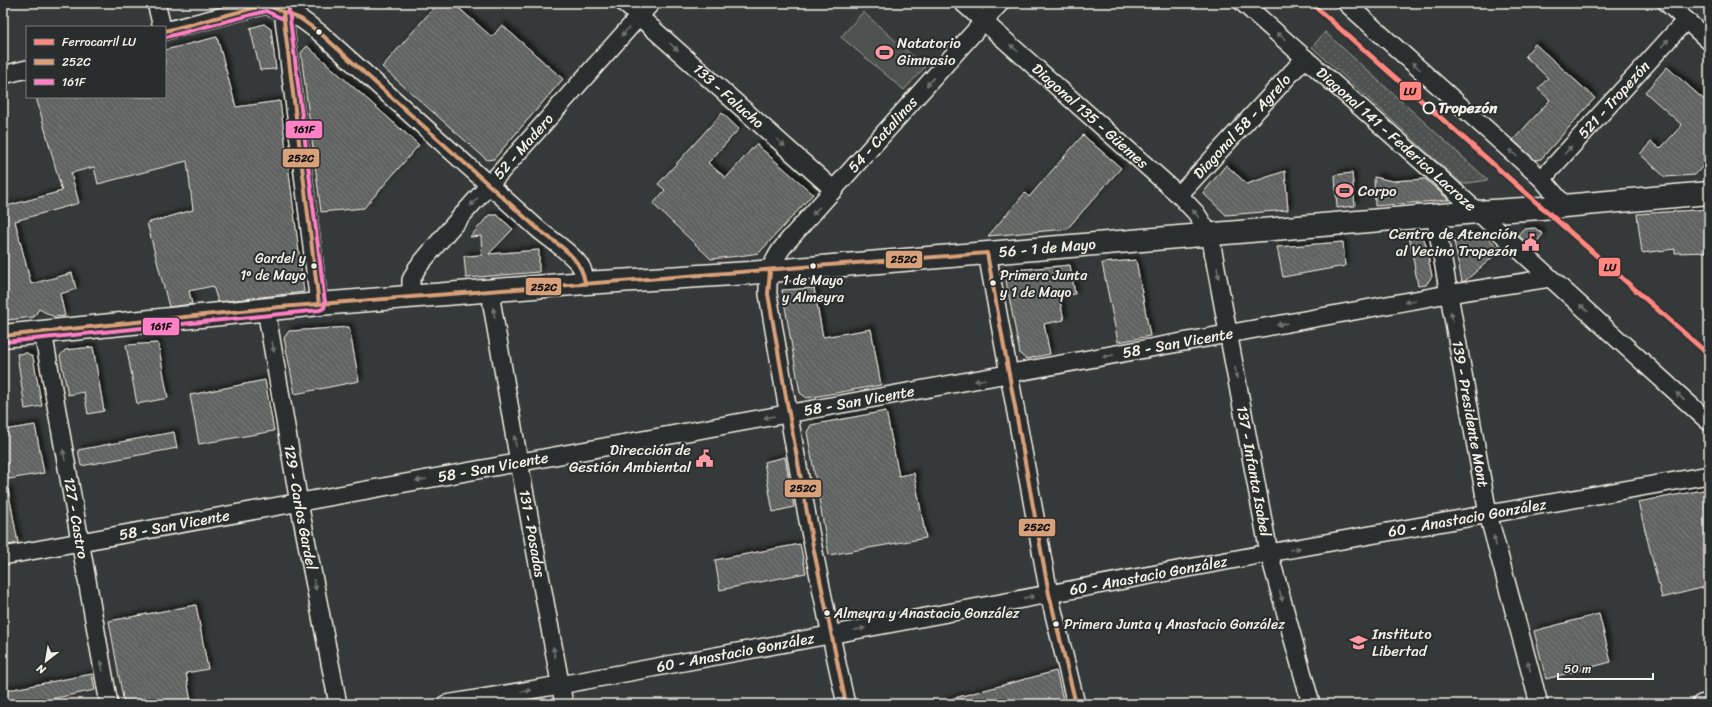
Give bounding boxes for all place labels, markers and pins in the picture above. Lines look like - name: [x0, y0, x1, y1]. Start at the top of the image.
- unlabelled marker: [314, 27, 324, 37]
- place label: Natatorio Gimnasio: [897, 30, 961, 73]
- sports icon: Natatorio Gimnasio: [874, 42, 894, 62]
- place label: Tropezón: [1438, 95, 1498, 121]
- marker: Tropezón: [1422, 101, 1436, 115]
- place label: Corpo: [1358, 178, 1397, 204]
- sports icon: Corpo: [1335, 181, 1355, 201]
- place label: Centro de Atención al Vecino Tropezón: [1389, 221, 1517, 264]
- public building icon: Centro de Atención al Vecino Tropezón: [1520, 233, 1540, 253]
- place label: Gardel y 1º de Mayo: [240, 246, 307, 288]
- marker: Gardel y 1º de Mayo: [309, 261, 319, 271]
- marker: 1 de Mayo y Almeyra: [808, 261, 818, 271]
- place label: Primera Junta y 1 de Mayo: [1000, 263, 1088, 305]
- place label: 1 de Mayo y Almeyra: [782, 268, 845, 310]
- marker: Primera Junta y 1 de Mayo: [988, 278, 998, 288]
- place label: Dirección de Gestión Ambiental: [569, 437, 692, 480]
- public building icon: Dirección de Gestión Ambiental: [694, 449, 714, 469]
- place label: Almeyra y Anastacio González: [833, 601, 1020, 626]
- marker: Almeyra y Anastacio González: [822, 608, 832, 618]
- place label: Primera Junta y Anastacio González: [1064, 612, 1285, 637]
- marker: Primera Junta y Anastacio González: [1051, 619, 1061, 629]
- place label: Instituto Libertad: [1371, 621, 1432, 664]
- school or university icon: Instituto Libertad: [1349, 633, 1369, 653]

